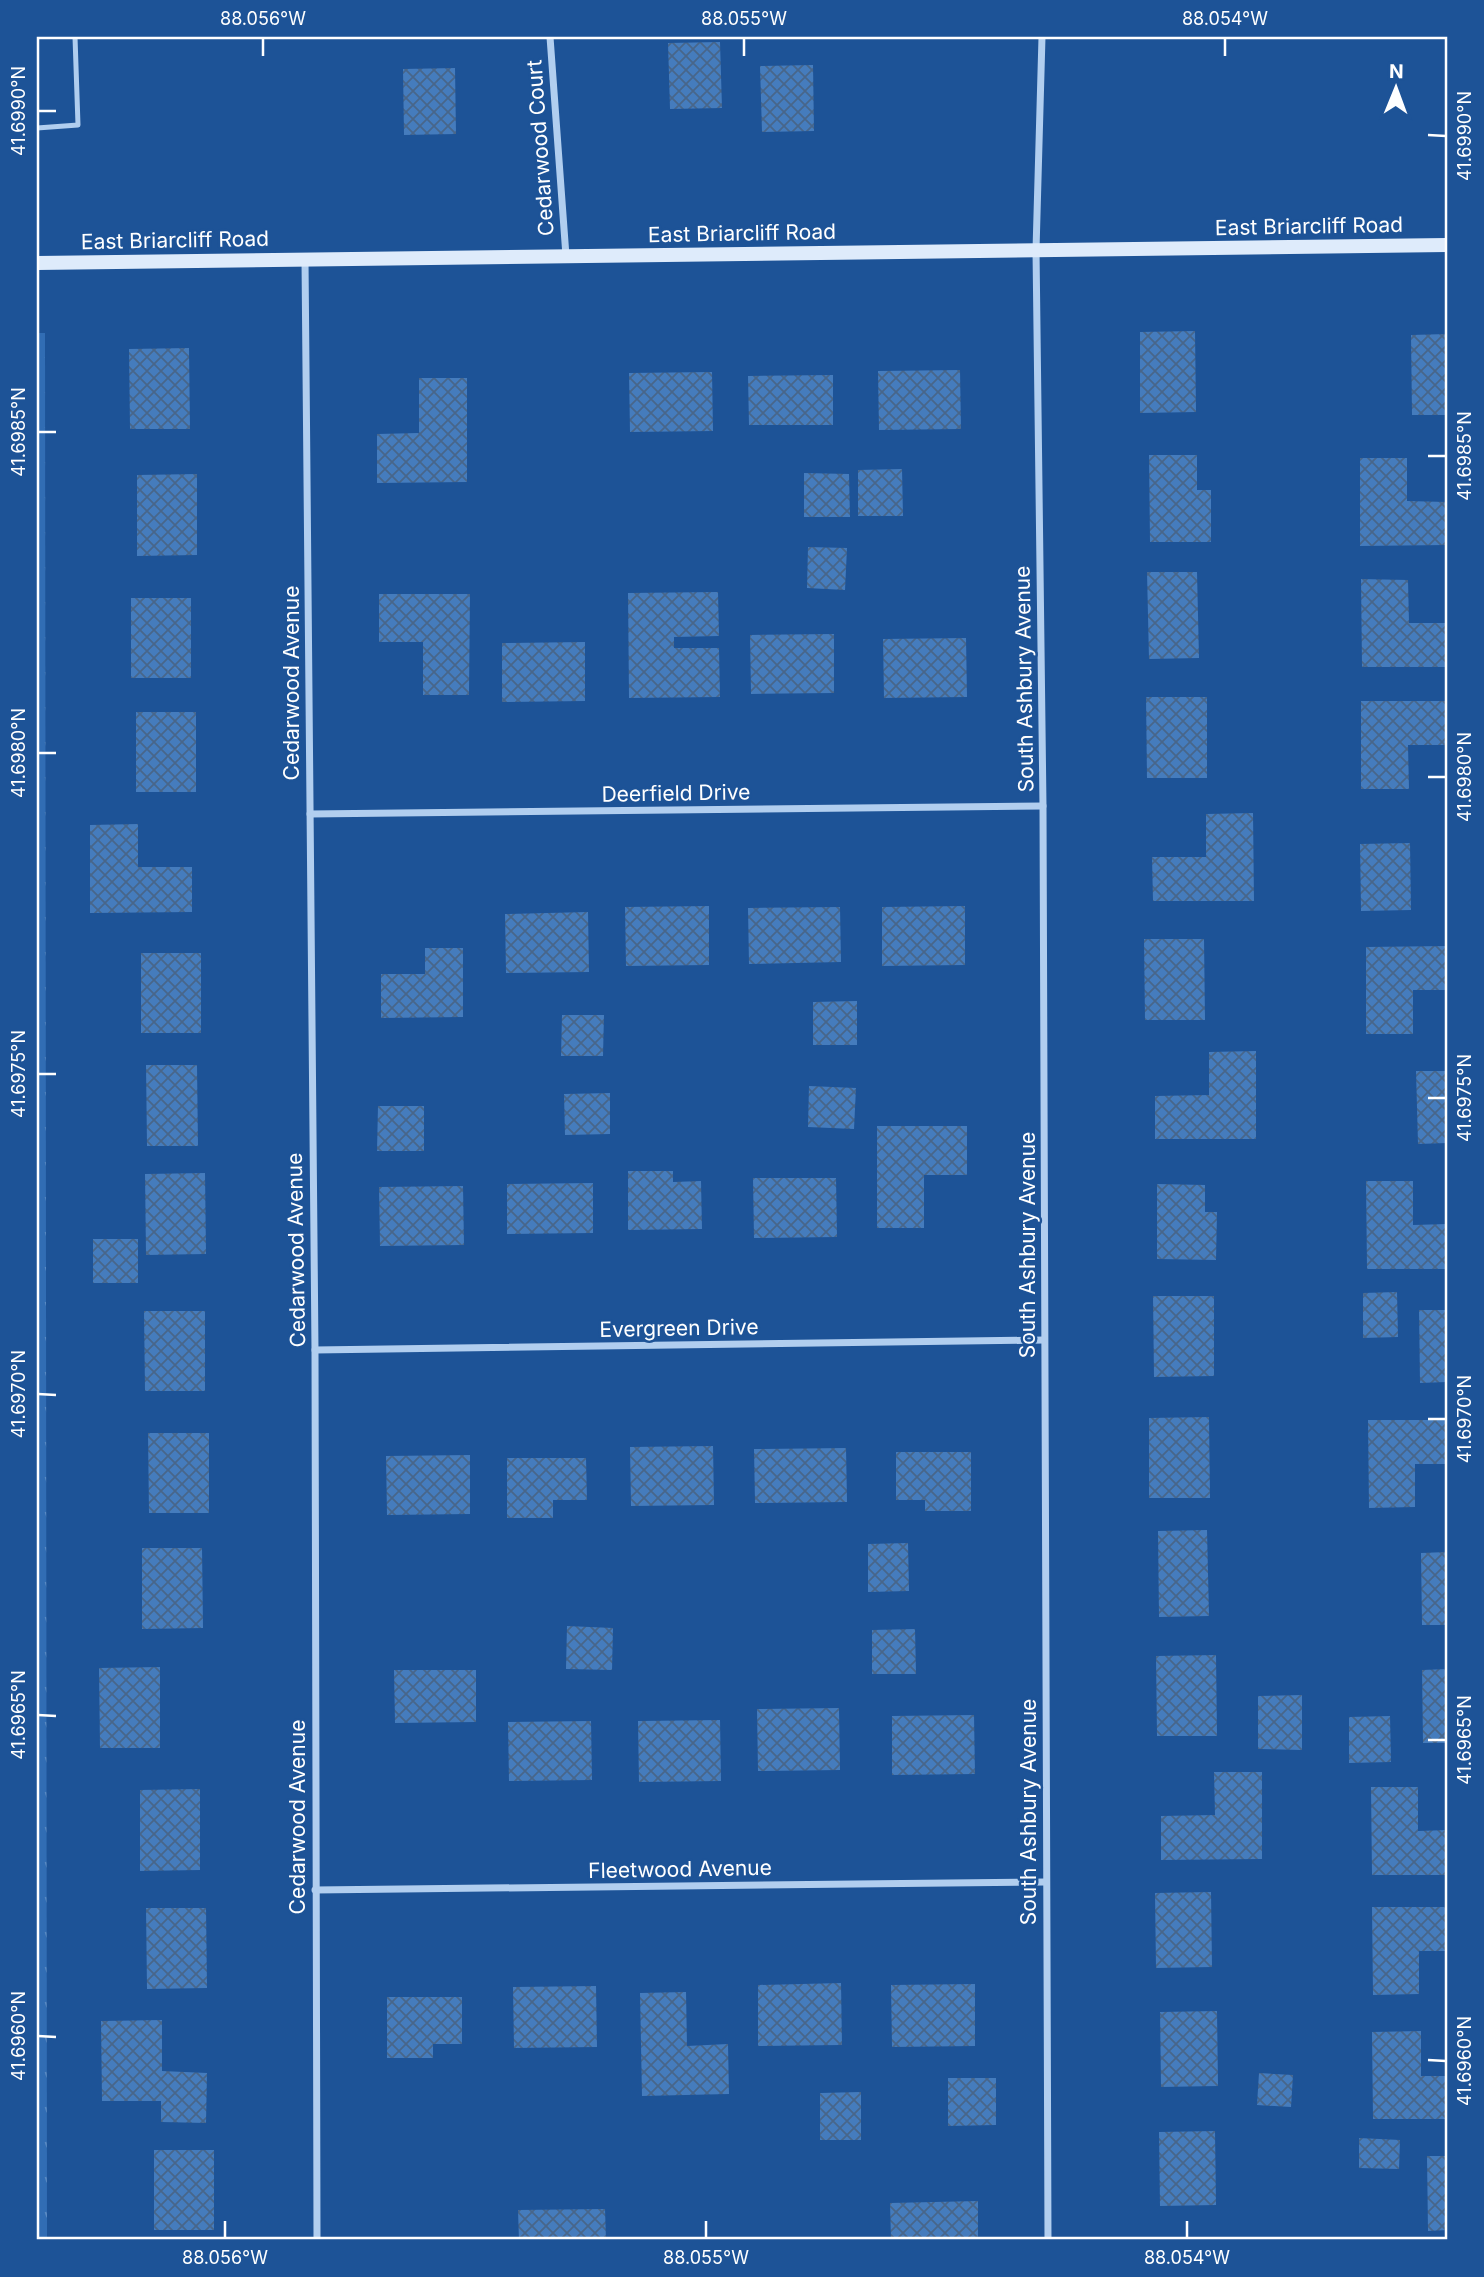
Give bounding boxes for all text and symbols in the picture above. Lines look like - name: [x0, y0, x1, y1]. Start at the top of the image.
- text: 88.056°W: [220, 8, 306, 29]
- text: 88.055°W: [701, 8, 787, 29]
- text: 88.054°W: [1182, 8, 1268, 29]
- north arrow: [1362, 52, 1432, 122]
- street label: Cedarwood Court: [521, 59, 559, 237]
- text: N: [1389, 60, 1404, 83]
- text: 41.6990°N: [8, 66, 29, 156]
- text: 41.6990°N: [1454, 91, 1475, 181]
- street label: East Briarcliff Road: [1215, 212, 1403, 240]
- street label: East Briarcliff Road: [648, 219, 836, 247]
- street label: East Briarcliff Road: [81, 226, 269, 254]
- text: 41.6985°N: [8, 387, 29, 477]
- text: 41.6985°N: [1454, 411, 1475, 501]
- street label: South Ashbury Avenue: [1010, 565, 1038, 793]
- street label: Cedarwood Avenue: [279, 586, 304, 780]
- text: 41.6980°N: [8, 708, 29, 798]
- text: 41.6980°N: [1454, 732, 1475, 822]
- street label: Deerfield Drive: [601, 779, 751, 807]
- text: 41.6975°N: [8, 1030, 29, 1118]
- text: 41.6975°N: [1454, 1054, 1475, 1142]
- street label: South Ashbury Avenue: [1015, 1132, 1040, 1358]
- street label: Cedarwood Avenue: [282, 1152, 310, 1348]
- street label: Evergreen Drive: [599, 1314, 759, 1342]
- text: 41.6970°N: [8, 1350, 29, 1438]
- text: 41.6970°N: [1454, 1375, 1475, 1463]
- text: 41.6965°N: [8, 1670, 29, 1760]
- text: 41.6965°N: [1454, 1695, 1475, 1785]
- street label: South Ashbury Avenue: [1016, 1699, 1041, 1925]
- street label: Cedarwood Avenue: [285, 1720, 310, 1914]
- street label: Fleetwood Avenue: [588, 1855, 772, 1883]
- text: 41.6960°N: [8, 1991, 29, 2081]
- text: 41.6960°N: [1454, 2016, 1475, 2106]
- text: 88.056°W: [182, 2247, 268, 2268]
- text: 88.055°W: [663, 2247, 749, 2268]
- text: 88.054°W: [1144, 2247, 1230, 2268]

